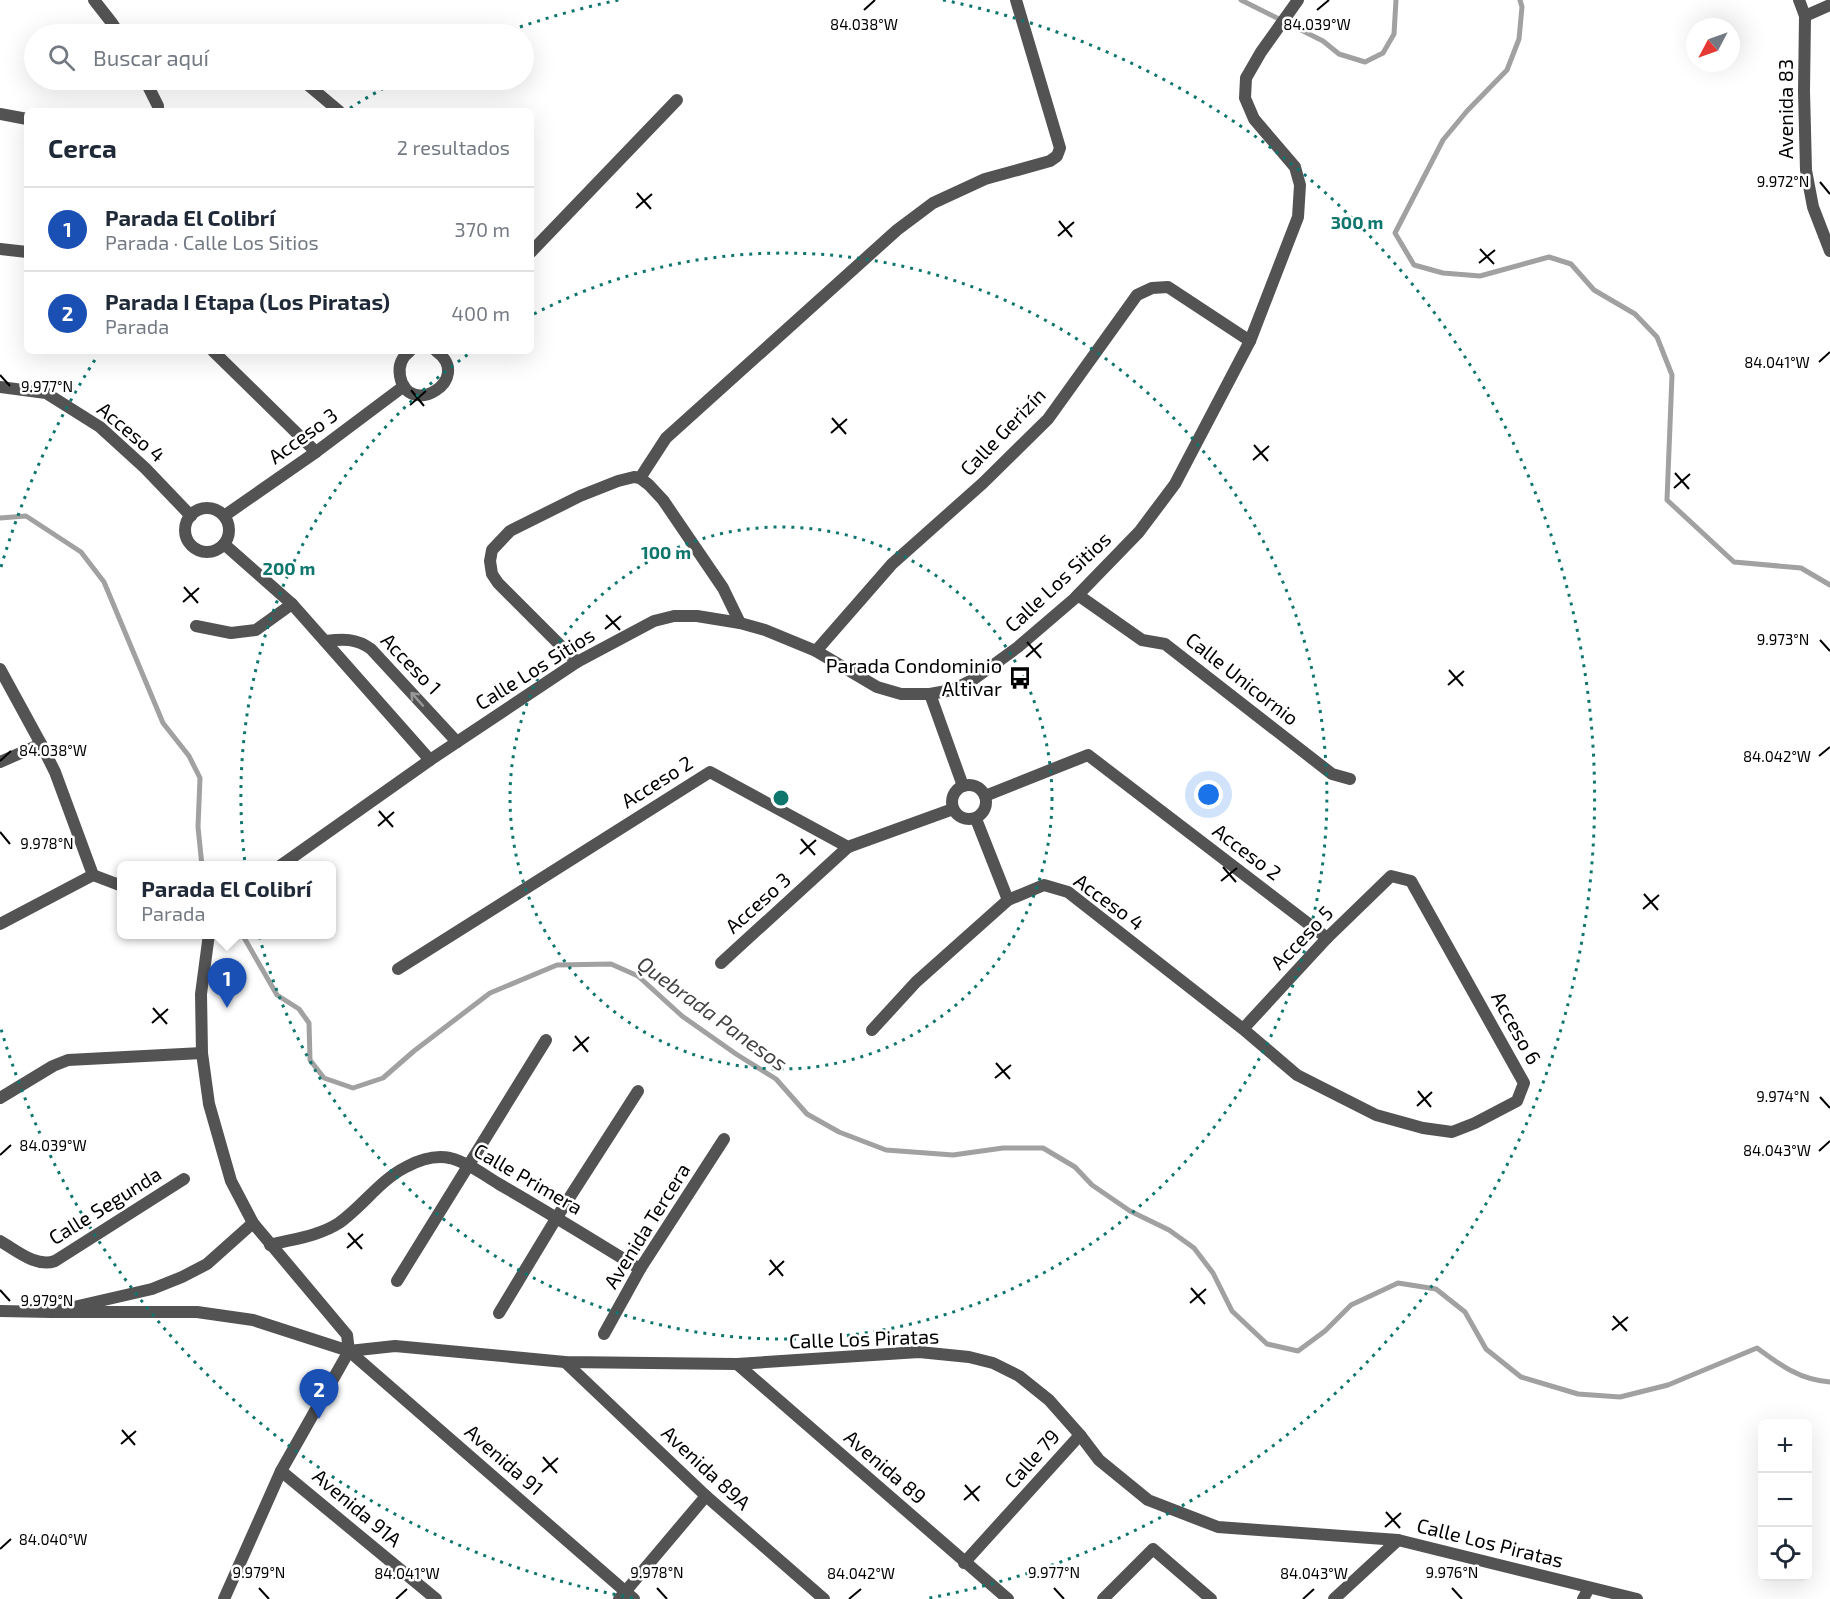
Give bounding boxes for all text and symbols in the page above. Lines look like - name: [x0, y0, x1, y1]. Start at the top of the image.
- text: 84.038°W: [830, 15, 898, 33]
- text: 84.039°W: [1283, 15, 1351, 33]
- north arrow: [1686, 18, 1740, 72]
- search box: [24, 24, 534, 90]
- icon: search: [45, 41, 78, 74]
- text: Buscar aquí: [93, 44, 209, 70]
- street label: Avenida 83: [1773, 59, 1797, 159]
- text: Cerca: [48, 132, 117, 163]
- text: 2 resultados: [397, 135, 510, 159]
- text: 9.972°N: [1757, 172, 1809, 190]
- text: Parada El Colibrí: [105, 204, 275, 230]
- text: 300 m: [1331, 211, 1383, 233]
- text: 1: [63, 217, 72, 241]
- text: 370 m: [455, 217, 510, 241]
- text: Parada · Calle Los Sitios: [105, 230, 319, 254]
- text: Parada I Etapa (Los Piratas): [105, 288, 390, 314]
- text: 2: [62, 301, 73, 325]
- text: 400 m: [452, 301, 510, 325]
- text: Parada: [105, 314, 169, 338]
- text: 84.041°W: [1744, 353, 1810, 371]
- text: 9.977°N: [21, 377, 73, 395]
- street label: Calle Gerizín: [955, 382, 1050, 480]
- street label: Acceso 4: [93, 396, 170, 466]
- street label: Acceso 3: [263, 402, 342, 468]
- street label: Calle Los Sitios: [999, 526, 1115, 636]
- text: 100 m: [641, 541, 691, 563]
- text: 200 m: [263, 557, 315, 579]
- street label: Calle Los Sitios: [470, 622, 598, 714]
- street label: Acceso 1: [377, 627, 447, 699]
- street label: Calle Unicornio: [1182, 627, 1304, 730]
- text: 9.973°N: [1757, 630, 1809, 648]
- place label: Parada Condominio Altivar: [826, 653, 1002, 700]
- bus stop icon: Parada Condominio Altivar: [1007, 665, 1033, 691]
- one-way arrow: [410, 692, 424, 707]
- text: 84.038°W: [19, 741, 87, 759]
- text: 84.042°W: [1743, 747, 1811, 765]
- street label: Acceso 2: [616, 750, 697, 812]
- your location: [1194, 780, 1223, 809]
- centre of rings: [771, 788, 791, 808]
- street label: Acceso 2: [1209, 818, 1287, 885]
- text: 9.978°N: [20, 834, 74, 852]
- popup: [117, 861, 336, 939]
- street label: Acceso 3: [720, 867, 795, 938]
- street label: Acceso 4: [1070, 868, 1149, 935]
- text: Parada El Colibrí: [141, 875, 312, 901]
- text: Parada: [141, 901, 205, 925]
- street label: Acceso 5: [1265, 901, 1337, 974]
- water label: Quebrada Panesos: [633, 950, 793, 1076]
- pin: 1: [208, 958, 246, 1008]
- street label: Acceso 6: [1487, 987, 1547, 1068]
- text: 9.974°N: [1756, 1087, 1810, 1105]
- text: 84.039°W: [19, 1136, 87, 1154]
- street label: Calle Primera: [470, 1137, 587, 1219]
- text: 84.043°W: [1743, 1141, 1811, 1159]
- street label: Avenida Tercera: [598, 1158, 694, 1293]
- street label: Calle Segunda: [44, 1161, 165, 1249]
- text: 9.979°N: [21, 1291, 73, 1309]
- street label: Calle Los Piratas: [788, 1323, 939, 1353]
- pin: 2: [300, 1370, 338, 1419]
- street label: Avenida 91: [461, 1419, 549, 1500]
- map controls: [1758, 1419, 1812, 1581]
- button: +: [1758, 1419, 1812, 1473]
- street label: Avenida 89A: [657, 1420, 757, 1515]
- street label: Avenida 89: [840, 1424, 931, 1508]
- street label: Calle 79: [999, 1424, 1064, 1493]
- street label: Avenida 91A: [308, 1463, 407, 1552]
- button: −: [1758, 1473, 1812, 1527]
- street label: Calle Los Piratas: [1414, 1512, 1566, 1572]
- button: locate: [1758, 1527, 1812, 1581]
- text: 84.040°W: [19, 1530, 87, 1548]
- text: 9.979°N: [233, 1563, 285, 1581]
- text: 9.978°N: [630, 1563, 684, 1581]
- text: 9.977°N: [1028, 1563, 1080, 1581]
- text: 9.976°N: [1426, 1563, 1478, 1581]
- text: 84.041°W: [374, 1564, 440, 1582]
- text: 84.042°W: [827, 1564, 895, 1582]
- text: 84.043°W: [1280, 1564, 1348, 1582]

